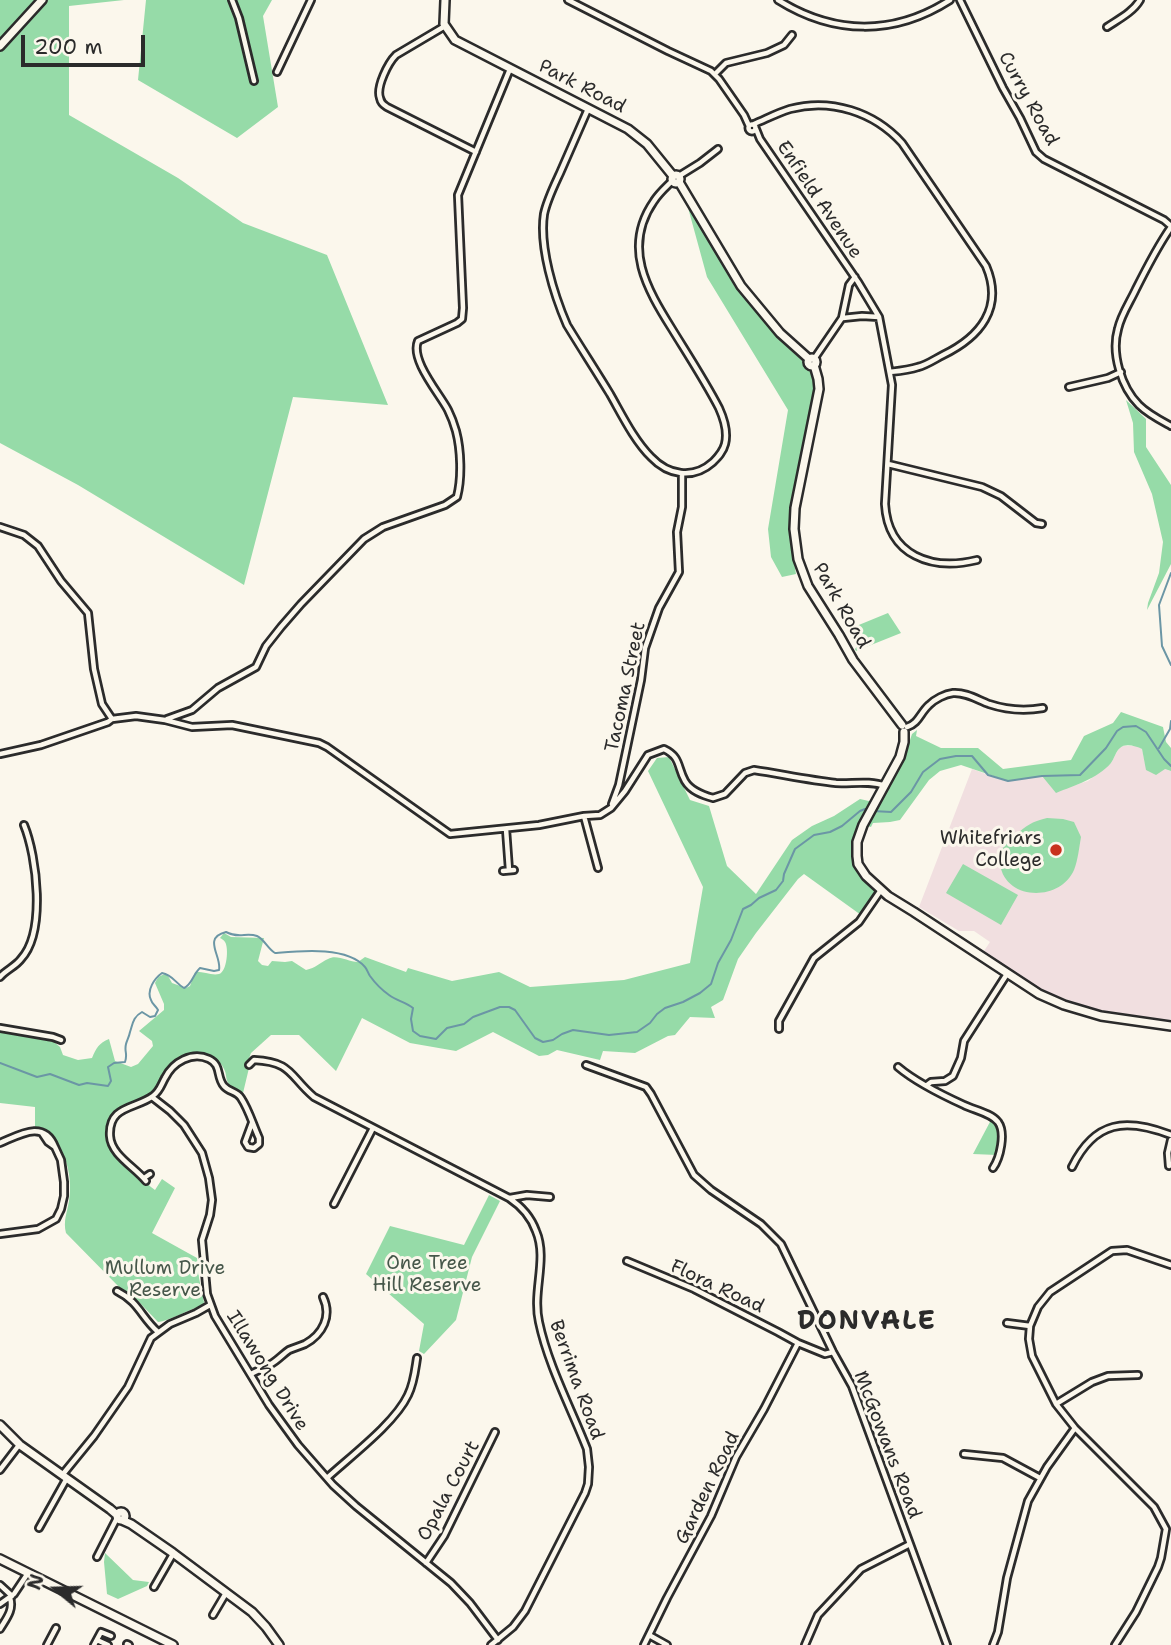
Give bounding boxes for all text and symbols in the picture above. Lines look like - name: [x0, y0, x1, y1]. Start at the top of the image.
- scale bar: [24, 21, 149, 65]
- text: 200 m: [34, 33, 103, 61]
- street label: Curry Road: [993, 48, 1063, 150]
- street label: Park Road: [535, 55, 629, 119]
- street label: Enfield Avenue: [771, 137, 867, 263]
- street label: Park Road: [807, 559, 875, 653]
- street label: Tacoma Street: [601, 620, 651, 754]
- place label: Whitefriars College: [940, 828, 1042, 872]
- marker: Whitefriars College: [1048, 842, 1064, 858]
- park label: One Tree Hill Reserve: [373, 1253, 481, 1297]
- street label: Flora Road: [667, 1255, 767, 1319]
- park label: Mullum Drive Reserve: [105, 1258, 225, 1302]
- district label: DONVALE: [798, 1306, 936, 1338]
- street label: Illawong Drive: [221, 1307, 313, 1435]
- street label: Berrima Road: [544, 1317, 608, 1443]
- street label: McGowans Road: [848, 1368, 926, 1522]
- street label: Garden Road: [671, 1428, 745, 1548]
- street label: Opala Court: [413, 1437, 485, 1545]
- north arrow: [21, 1554, 91, 1624]
- text: N: [21, 1571, 50, 1593]

